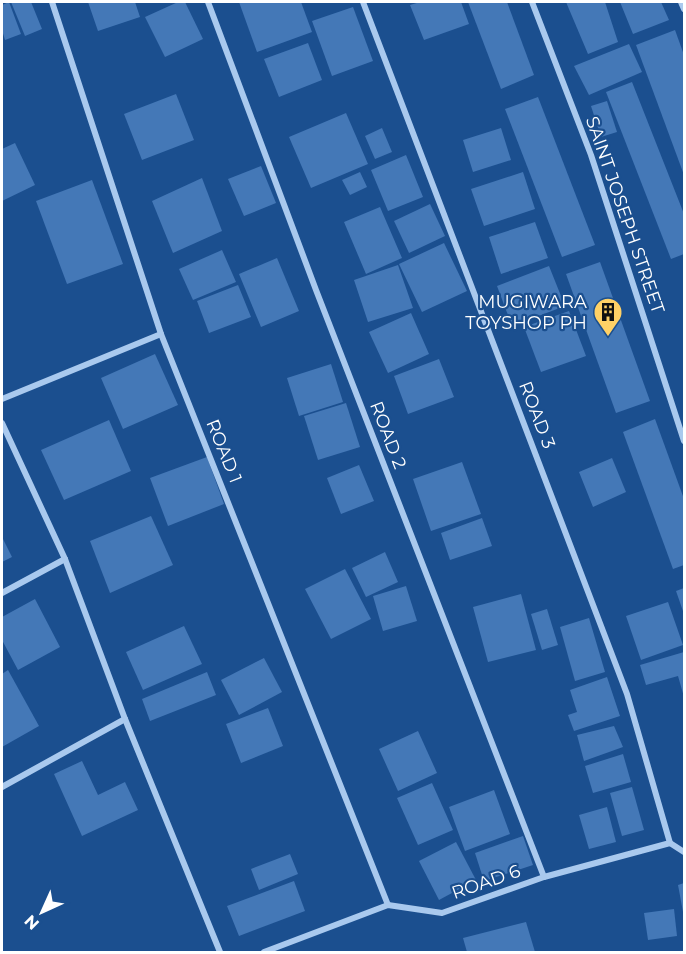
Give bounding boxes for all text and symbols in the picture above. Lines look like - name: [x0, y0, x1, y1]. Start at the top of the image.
- street label: SAINT JOSEPH STREET: [581, 114, 669, 317]
- place label: MUGIWARA TOYSHOP PH: [465, 291, 587, 334]
- building icon: MUGIWARA TOYSHOP PH: [592, 296, 624, 338]
- street label: ROAD 3: [514, 378, 560, 452]
- street label: ROAD 2: [365, 398, 411, 472]
- street label: ROAD 1: [201, 416, 247, 486]
- street label: ROAD 6: [449, 860, 523, 904]
- north arrow: [12, 882, 72, 942]
- text: N: [20, 911, 43, 934]

